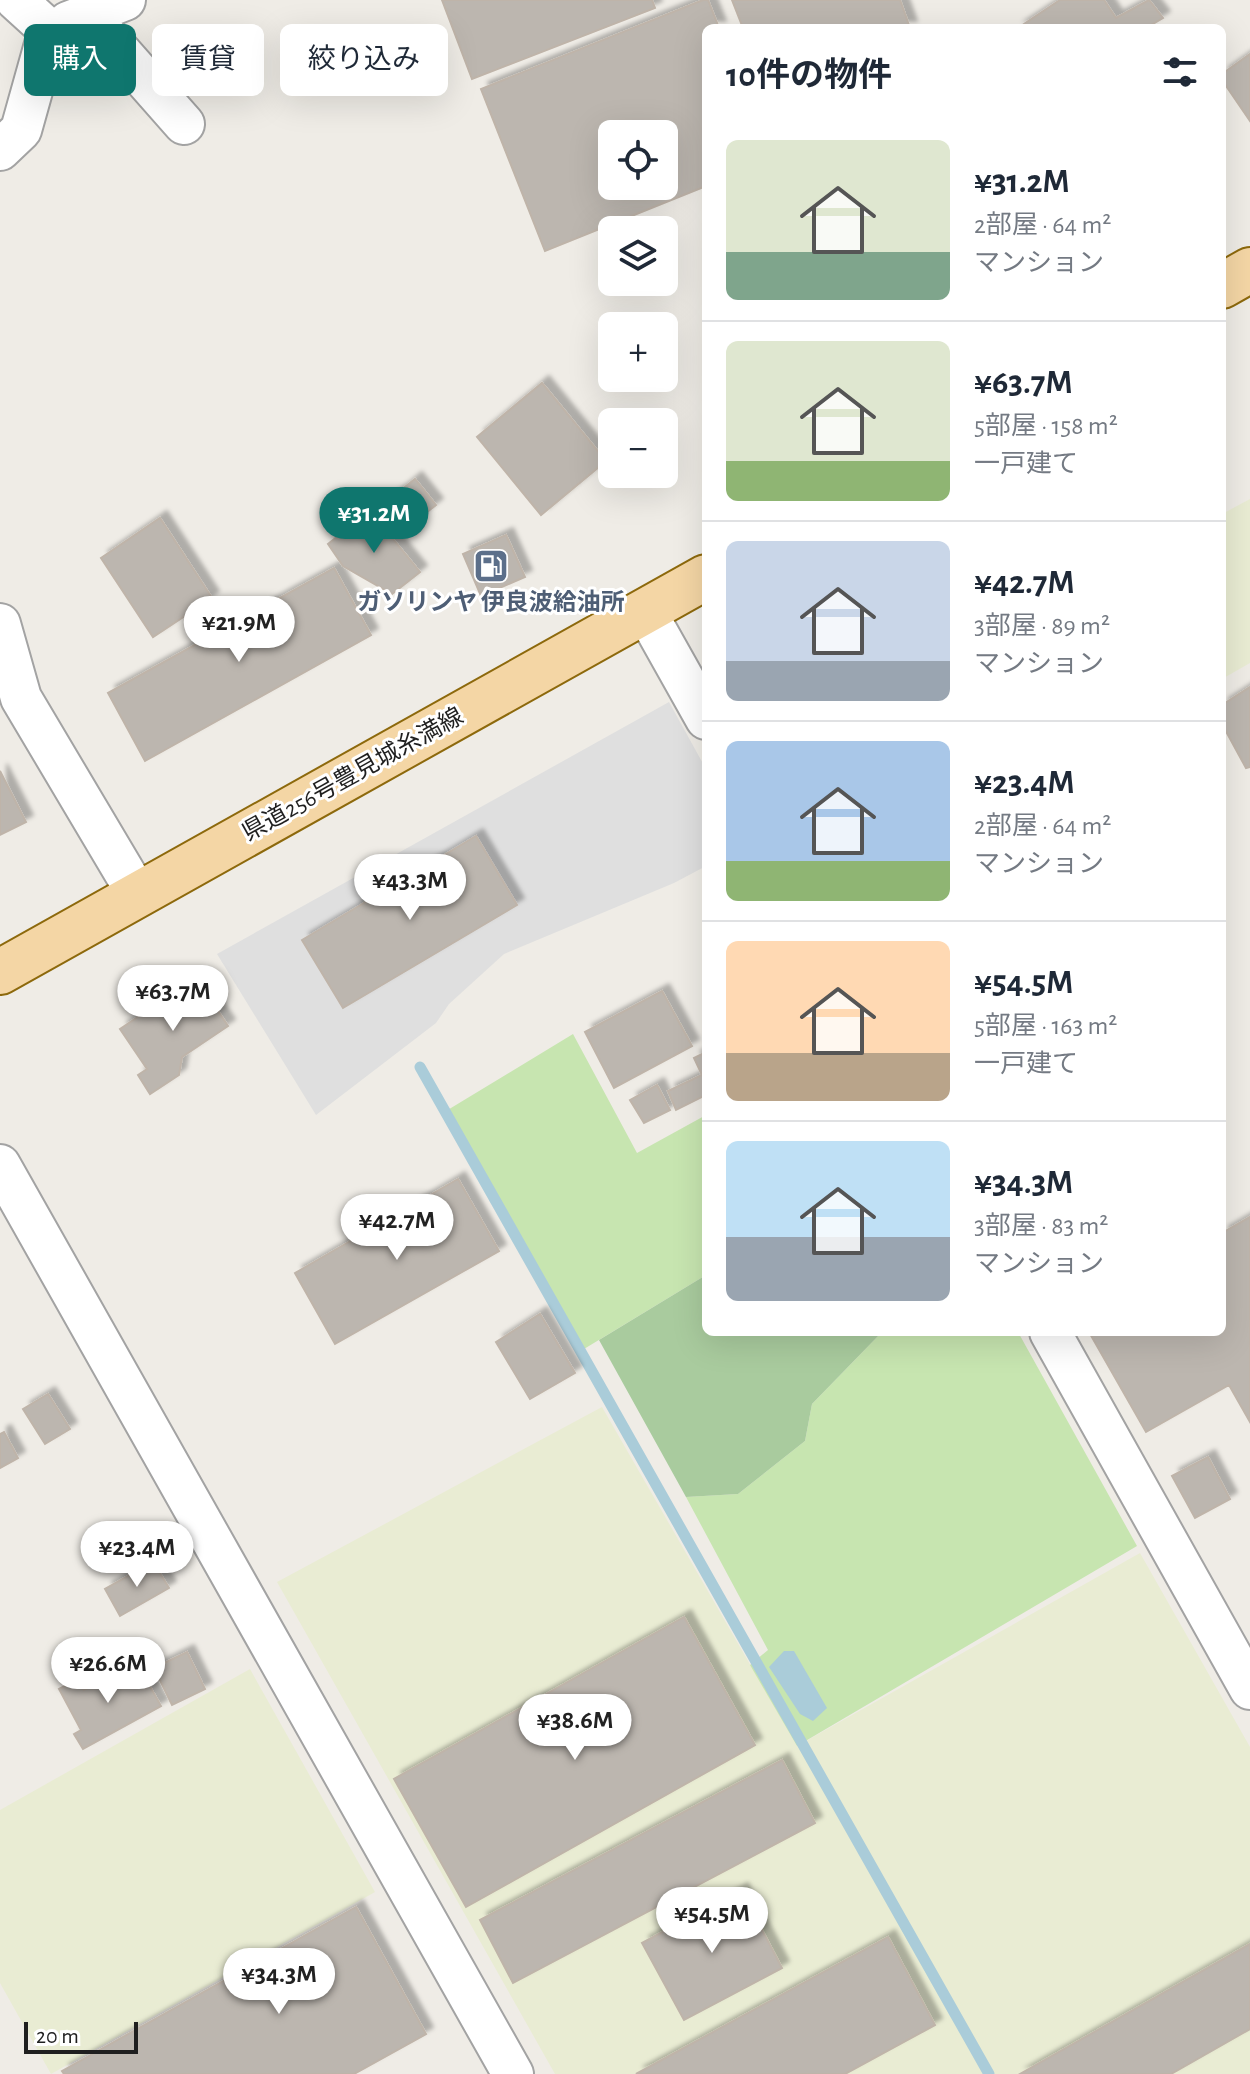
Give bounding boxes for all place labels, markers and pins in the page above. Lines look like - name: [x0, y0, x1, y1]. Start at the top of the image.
- pin: ¥31.2M: [309, 487, 439, 555]
- fuel station icon: ガソリンヤ 伊良波給油所: [472, 547, 510, 585]
- place label: ガソリンヤ 伊良波給油所: [357, 589, 625, 615]
- pin: ¥21.9M: [174, 596, 304, 664]
- pin: ¥43.3M: [345, 854, 475, 922]
- pin: ¥63.7M: [108, 965, 238, 1033]
- pin: ¥42.7M: [332, 1194, 462, 1262]
- pin: ¥23.4M: [72, 1521, 202, 1589]
- pin: ¥26.6M: [43, 1637, 173, 1705]
- pin: ¥38.6M: [510, 1694, 640, 1762]
- pin: ¥54.5M: [647, 1887, 777, 1955]
- pin: ¥34.3M: [214, 1948, 344, 2016]

